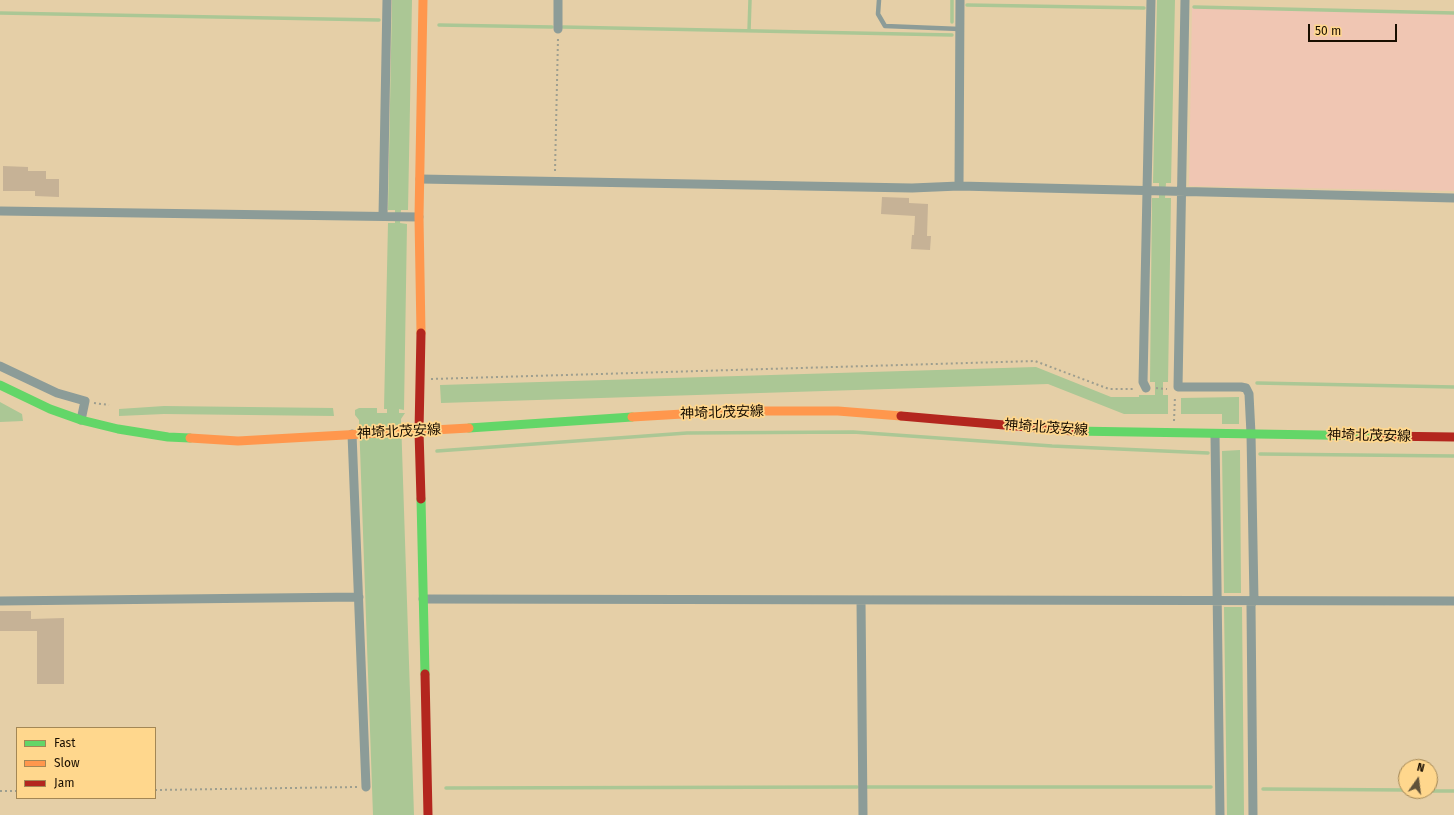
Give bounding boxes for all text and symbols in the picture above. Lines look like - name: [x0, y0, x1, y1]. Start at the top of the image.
- scale bar: [1310, 16, 1399, 42]
- text: 50 m: [1315, 24, 1341, 38]
- street label: 神埼北茂安線: [680, 403, 764, 423]
- street label: 神埼北茂安線: [1004, 417, 1088, 439]
- street label: 神埼北茂安線: [357, 421, 441, 443]
- street label: 神埼北茂安線: [1327, 427, 1411, 445]
- legend: [16, 727, 156, 799]
- text: Fast: [54, 736, 76, 750]
- text: Slow: [54, 756, 80, 770]
- north arrow: [1398, 759, 1438, 799]
- text: N: [1416, 761, 1426, 775]
- text: Jam: [54, 776, 74, 790]

